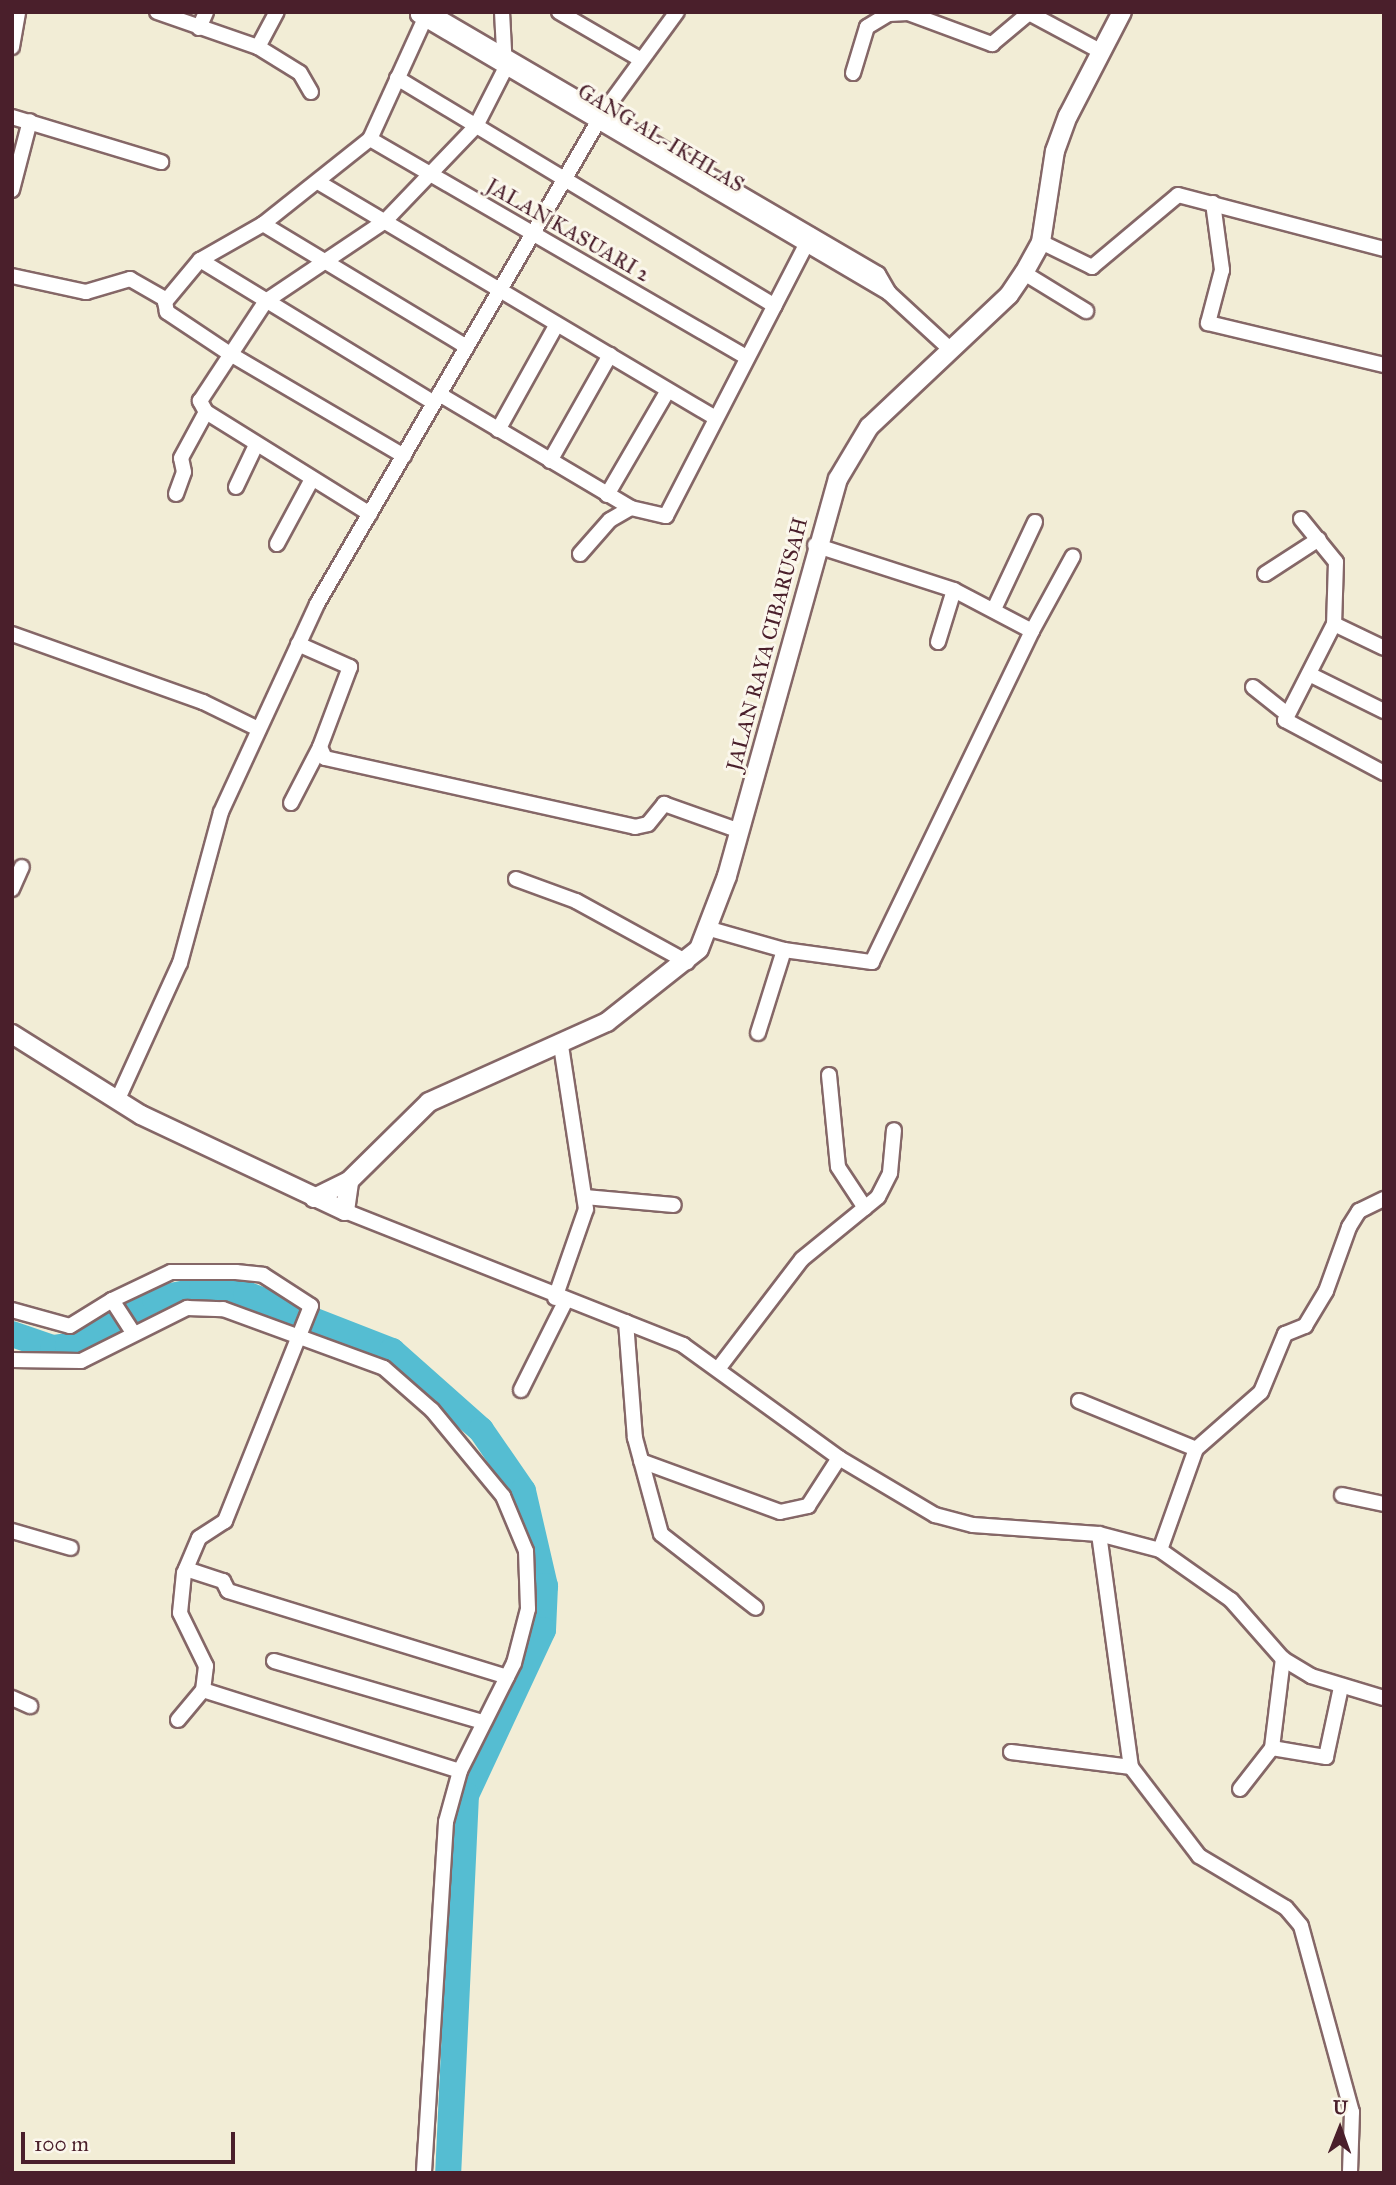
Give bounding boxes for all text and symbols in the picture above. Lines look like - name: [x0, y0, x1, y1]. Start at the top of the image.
- street label: GANG AL-IKHLAS: [573, 78, 749, 198]
- street label: JALAN KASUARI 2: [482, 173, 654, 287]
- street label: JALAN RAYA CIBARUSAH: [721, 515, 813, 773]
- north arrow: [1305, 2094, 1375, 2164]
- text: U: [1333, 2096, 1348, 2119]
- scale bar: [24, 2118, 238, 2162]
- text: 100 m: [34, 2131, 89, 2157]

